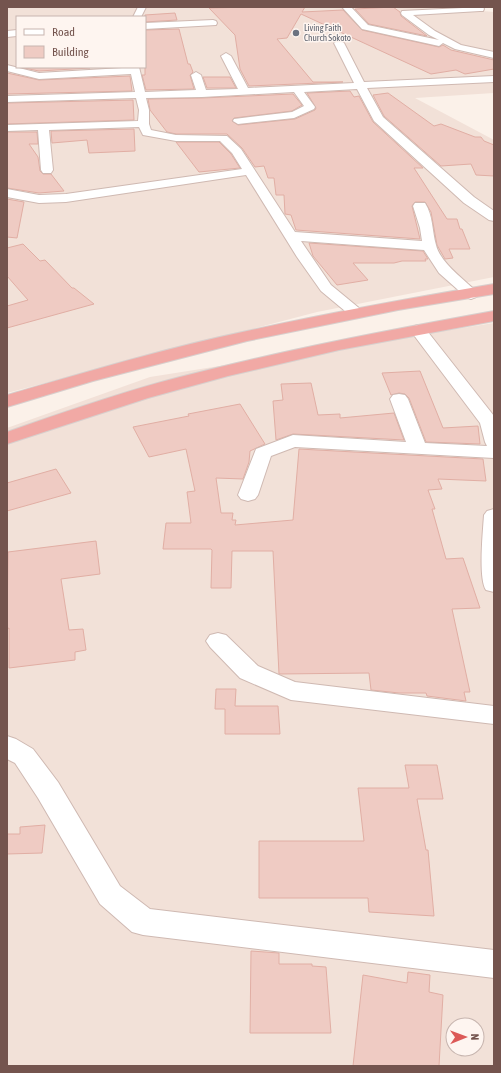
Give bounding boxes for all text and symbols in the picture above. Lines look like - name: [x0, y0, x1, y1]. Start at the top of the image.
- legend: [16, 16, 146, 68]
- place label: Living Faith Church Sokoto: [304, 23, 351, 43]
- text: Road: [52, 25, 75, 39]
- marker: Living Faith Church Sokoto: [291, 28, 301, 38]
- text: Building: [52, 45, 90, 59]
- north arrow: [445, 1017, 485, 1057]
- text: N: [469, 1033, 481, 1040]

